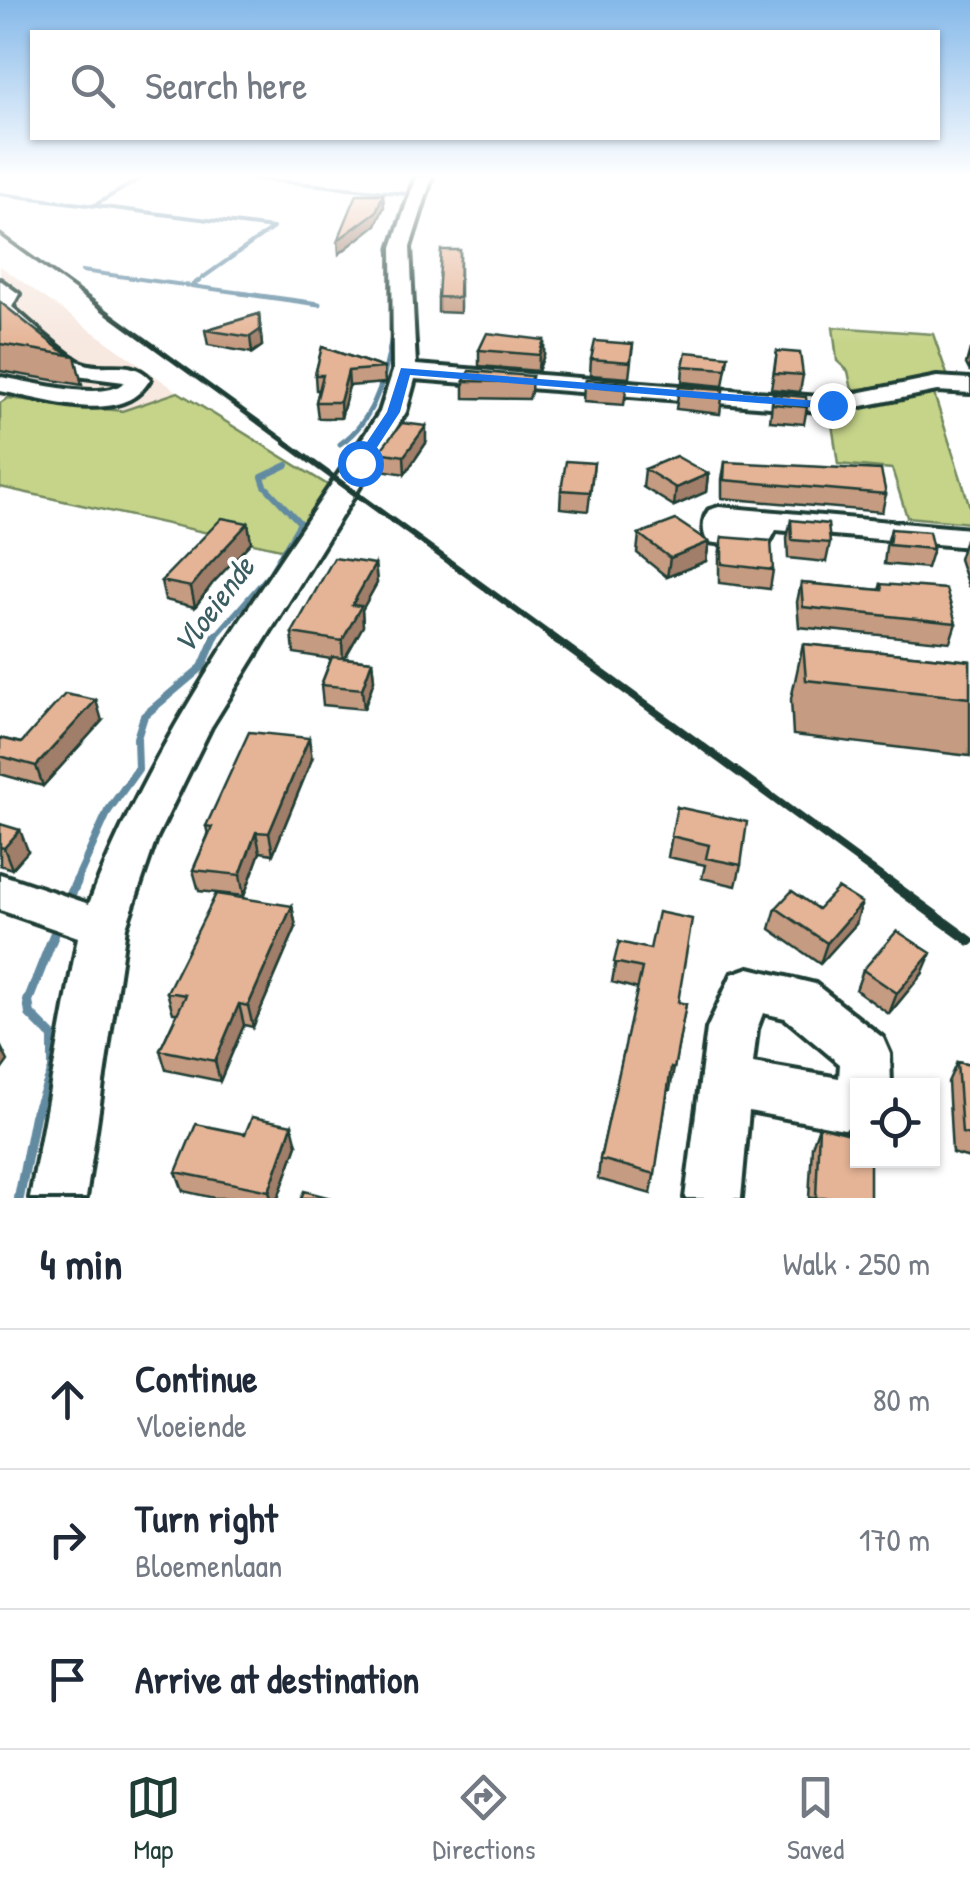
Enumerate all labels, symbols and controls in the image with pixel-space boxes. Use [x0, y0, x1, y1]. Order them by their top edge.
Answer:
search box [30, 30, 940, 140]
icon: search [65, 58, 120, 113]
text: Search here [145, 59, 307, 111]
route end [810, 383, 856, 429]
route start [338, 441, 384, 487]
water label: Vloeiende [162, 546, 265, 663]
map controls [850, 1078, 940, 1168]
button: locate [850, 1078, 940, 1168]
text: 4 min [40, 1235, 122, 1292]
text: Walk · 250 m [783, 1242, 930, 1285]
text: Continue [135, 1352, 257, 1404]
icon: ahead [40, 1372, 95, 1427]
text: 80 m [873, 1378, 930, 1421]
text: Vloeiende [135, 1404, 247, 1447]
text: Turn right [135, 1492, 278, 1544]
icon: right [40, 1512, 95, 1567]
text: 170 m [859, 1518, 930, 1561]
text: Bloemenlaan [135, 1544, 282, 1587]
icon: arrive [40, 1652, 95, 1707]
text: Arrive at destination [135, 1653, 419, 1705]
tab: Map [126, 1770, 181, 1868]
tab: Directions [432, 1770, 535, 1868]
tab: Saved [787, 1770, 844, 1868]

